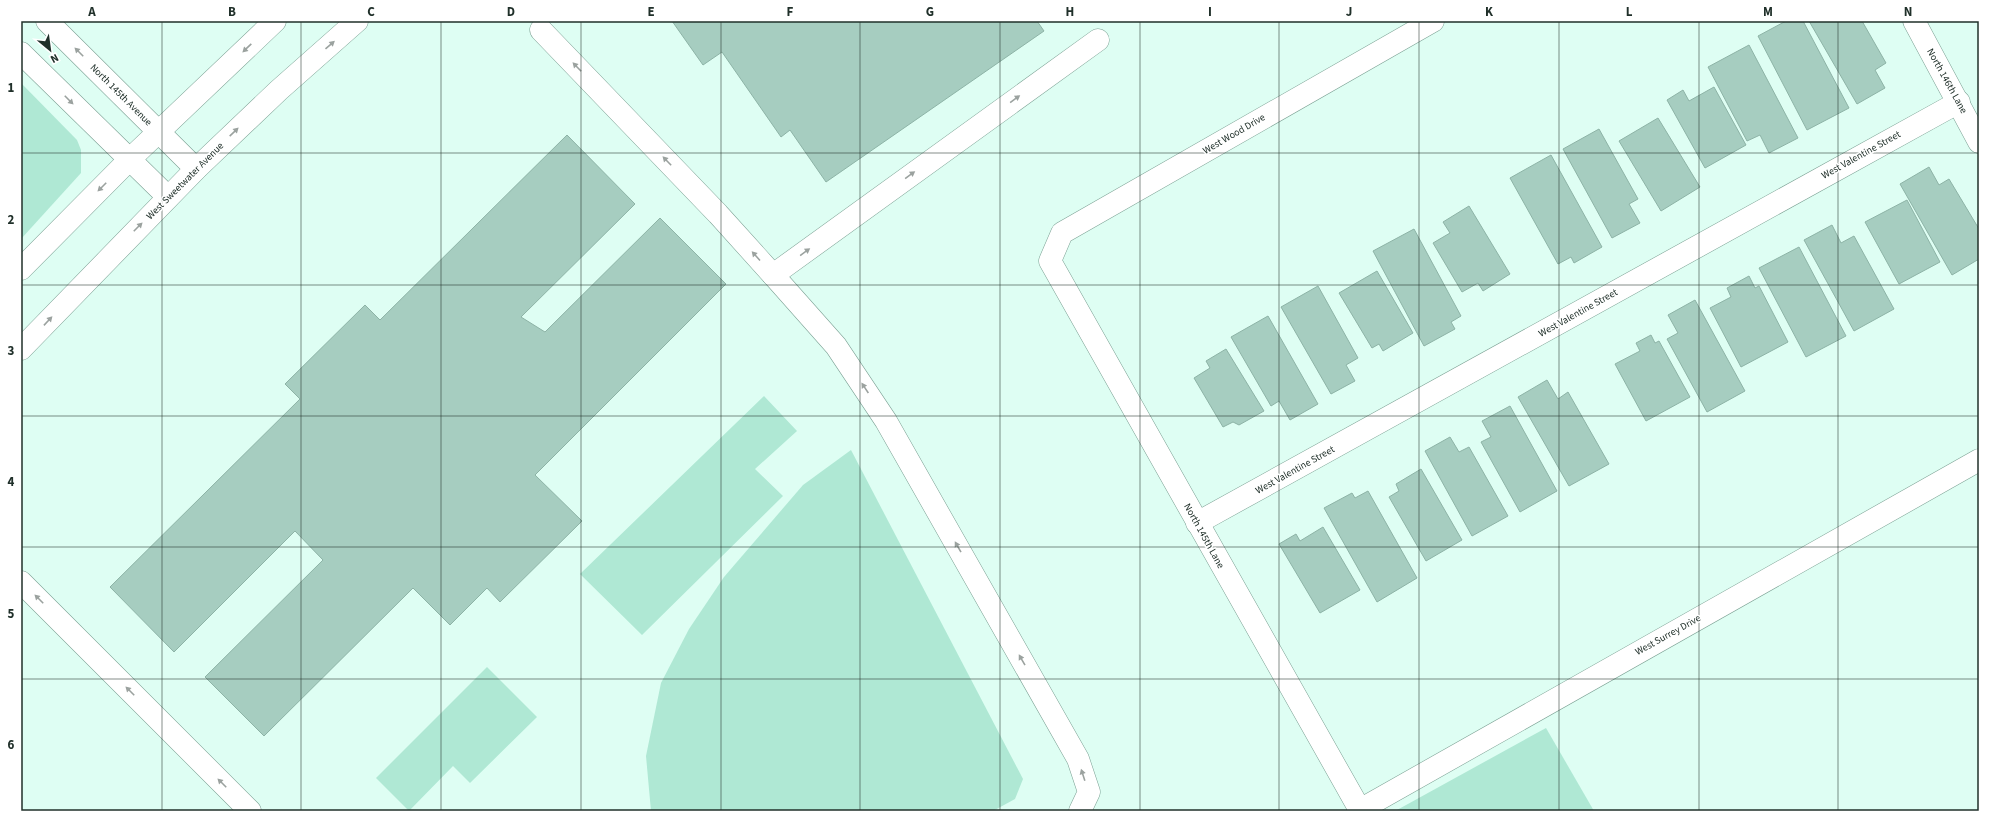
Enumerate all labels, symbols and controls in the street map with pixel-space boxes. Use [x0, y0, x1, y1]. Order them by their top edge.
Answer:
text: A [87, 3, 96, 21]
text: B [228, 3, 236, 21]
text: C [367, 3, 375, 21]
text: D [507, 3, 515, 21]
text: E [647, 3, 655, 21]
text: F [787, 3, 794, 21]
text: G [926, 3, 934, 21]
text: H [1066, 3, 1074, 21]
text: I [1208, 3, 1212, 21]
text: J [1346, 3, 1352, 21]
text: K [1485, 3, 1494, 21]
text: L [1626, 3, 1633, 21]
text: M [1763, 3, 1773, 21]
text: N [1904, 3, 1912, 21]
north arrow [30, 30, 70, 70]
one-way arrow [325, 40, 336, 49]
one-way arrow [242, 43, 252, 53]
street label: North 146th Lane [1923, 46, 1971, 116]
one-way arrow [74, 48, 84, 57]
text: N [48, 50, 61, 67]
street label: North 145th Avenue [87, 61, 155, 129]
one-way arrow [572, 62, 581, 72]
text: 1 [8, 79, 15, 97]
one-way arrow [64, 95, 74, 105]
one-way arrow [1010, 95, 1020, 103]
street label: West Wood Drive [1200, 110, 1268, 158]
one-way arrow [229, 127, 239, 137]
street label: West Valentine Street [1819, 127, 1904, 183]
street label: West Sweetwater Avenue [143, 139, 227, 223]
one-way arrow [662, 156, 671, 166]
one-way arrow [905, 171, 915, 179]
one-way arrow [97, 182, 107, 192]
text: 2 [8, 211, 15, 229]
one-way arrow [133, 222, 143, 232]
one-way arrow [800, 248, 810, 256]
one-way arrow [751, 250, 760, 261]
street label: West Valentine Street [1536, 285, 1621, 341]
one-way arrow [43, 316, 53, 326]
text: 3 [8, 342, 15, 360]
one-way arrow [861, 383, 869, 393]
street label: West Valentine Street [1253, 442, 1338, 498]
text: 4 [8, 473, 15, 491]
street label: North 145th Lane [1180, 501, 1228, 571]
one-way arrow [954, 541, 961, 553]
one-way arrow [34, 594, 43, 604]
text: 5 [8, 605, 15, 623]
street label: West Surrey Drive [1633, 611, 1703, 659]
one-way arrow [1019, 654, 1026, 666]
one-way arrow [125, 686, 135, 696]
text: 6 [8, 736, 15, 754]
one-way arrow [1080, 768, 1086, 780]
one-way arrow [217, 778, 227, 788]

